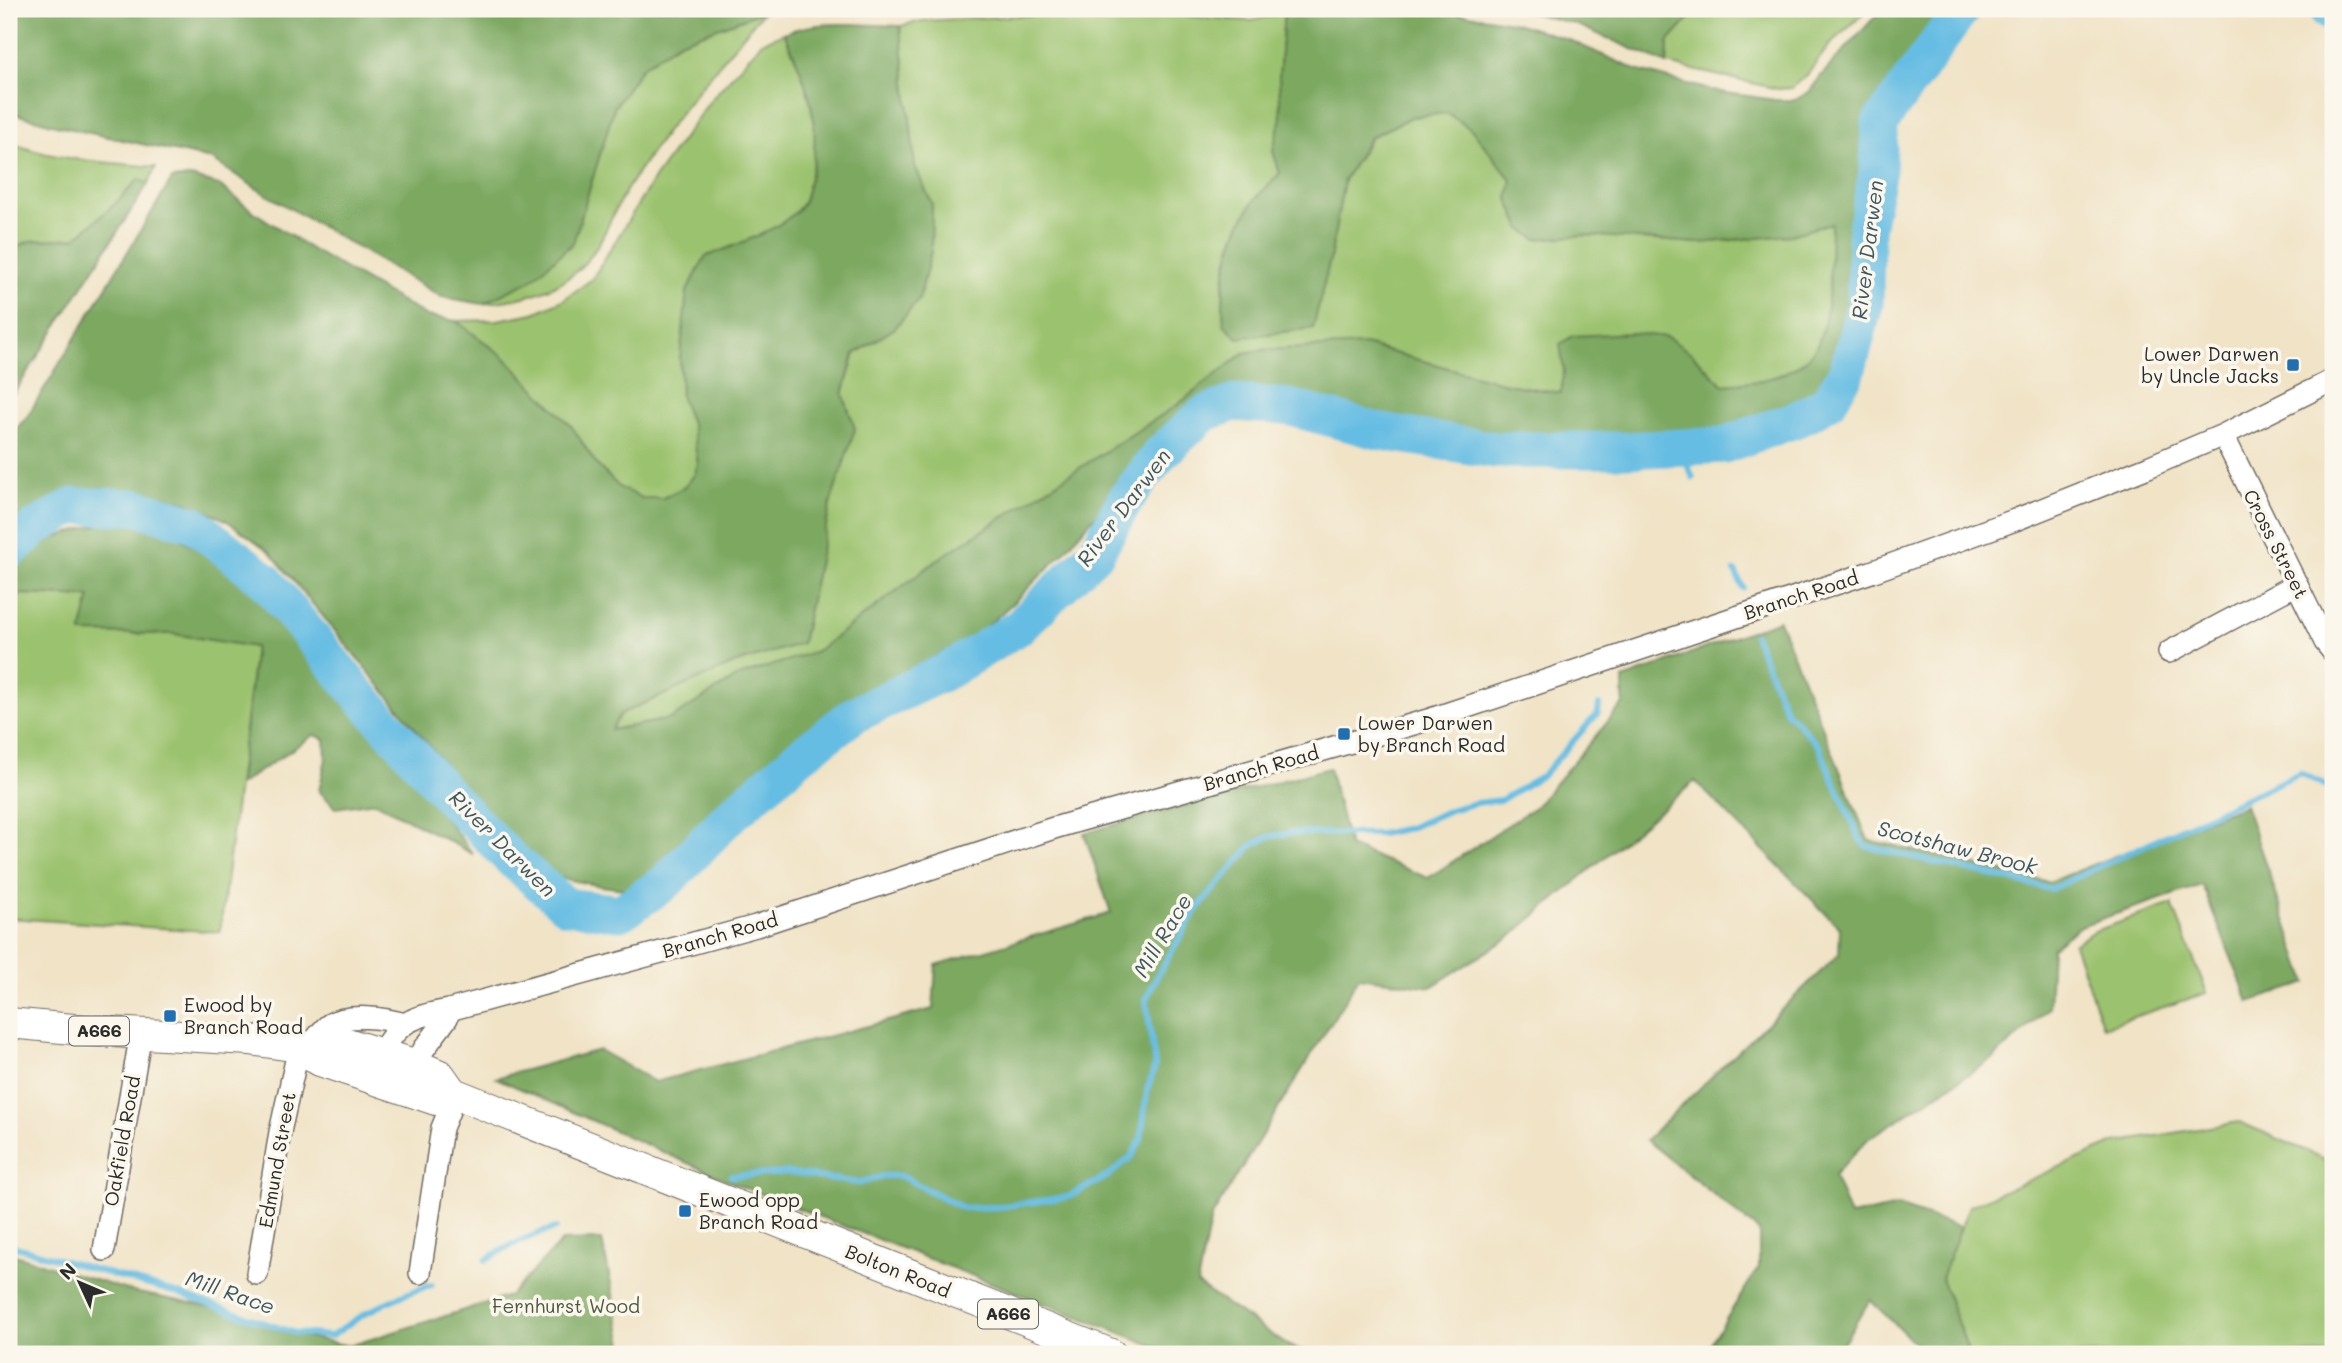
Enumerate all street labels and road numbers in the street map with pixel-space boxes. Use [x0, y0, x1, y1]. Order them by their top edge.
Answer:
street label: Cross Street [2238, 485, 2315, 603]
street label: Branch Road [1740, 564, 1861, 625]
street label: Branch Road [1200, 739, 1322, 796]
street label: Branch Road [659, 906, 781, 963]
road number: A666 [69, 1016, 129, 1046]
street label: Oakfield Road [98, 1074, 145, 1208]
street label: Edmund Street [252, 1090, 301, 1230]
street label: Bolton Road [842, 1238, 955, 1303]
road number: A666 [978, 1300, 1038, 1329]

